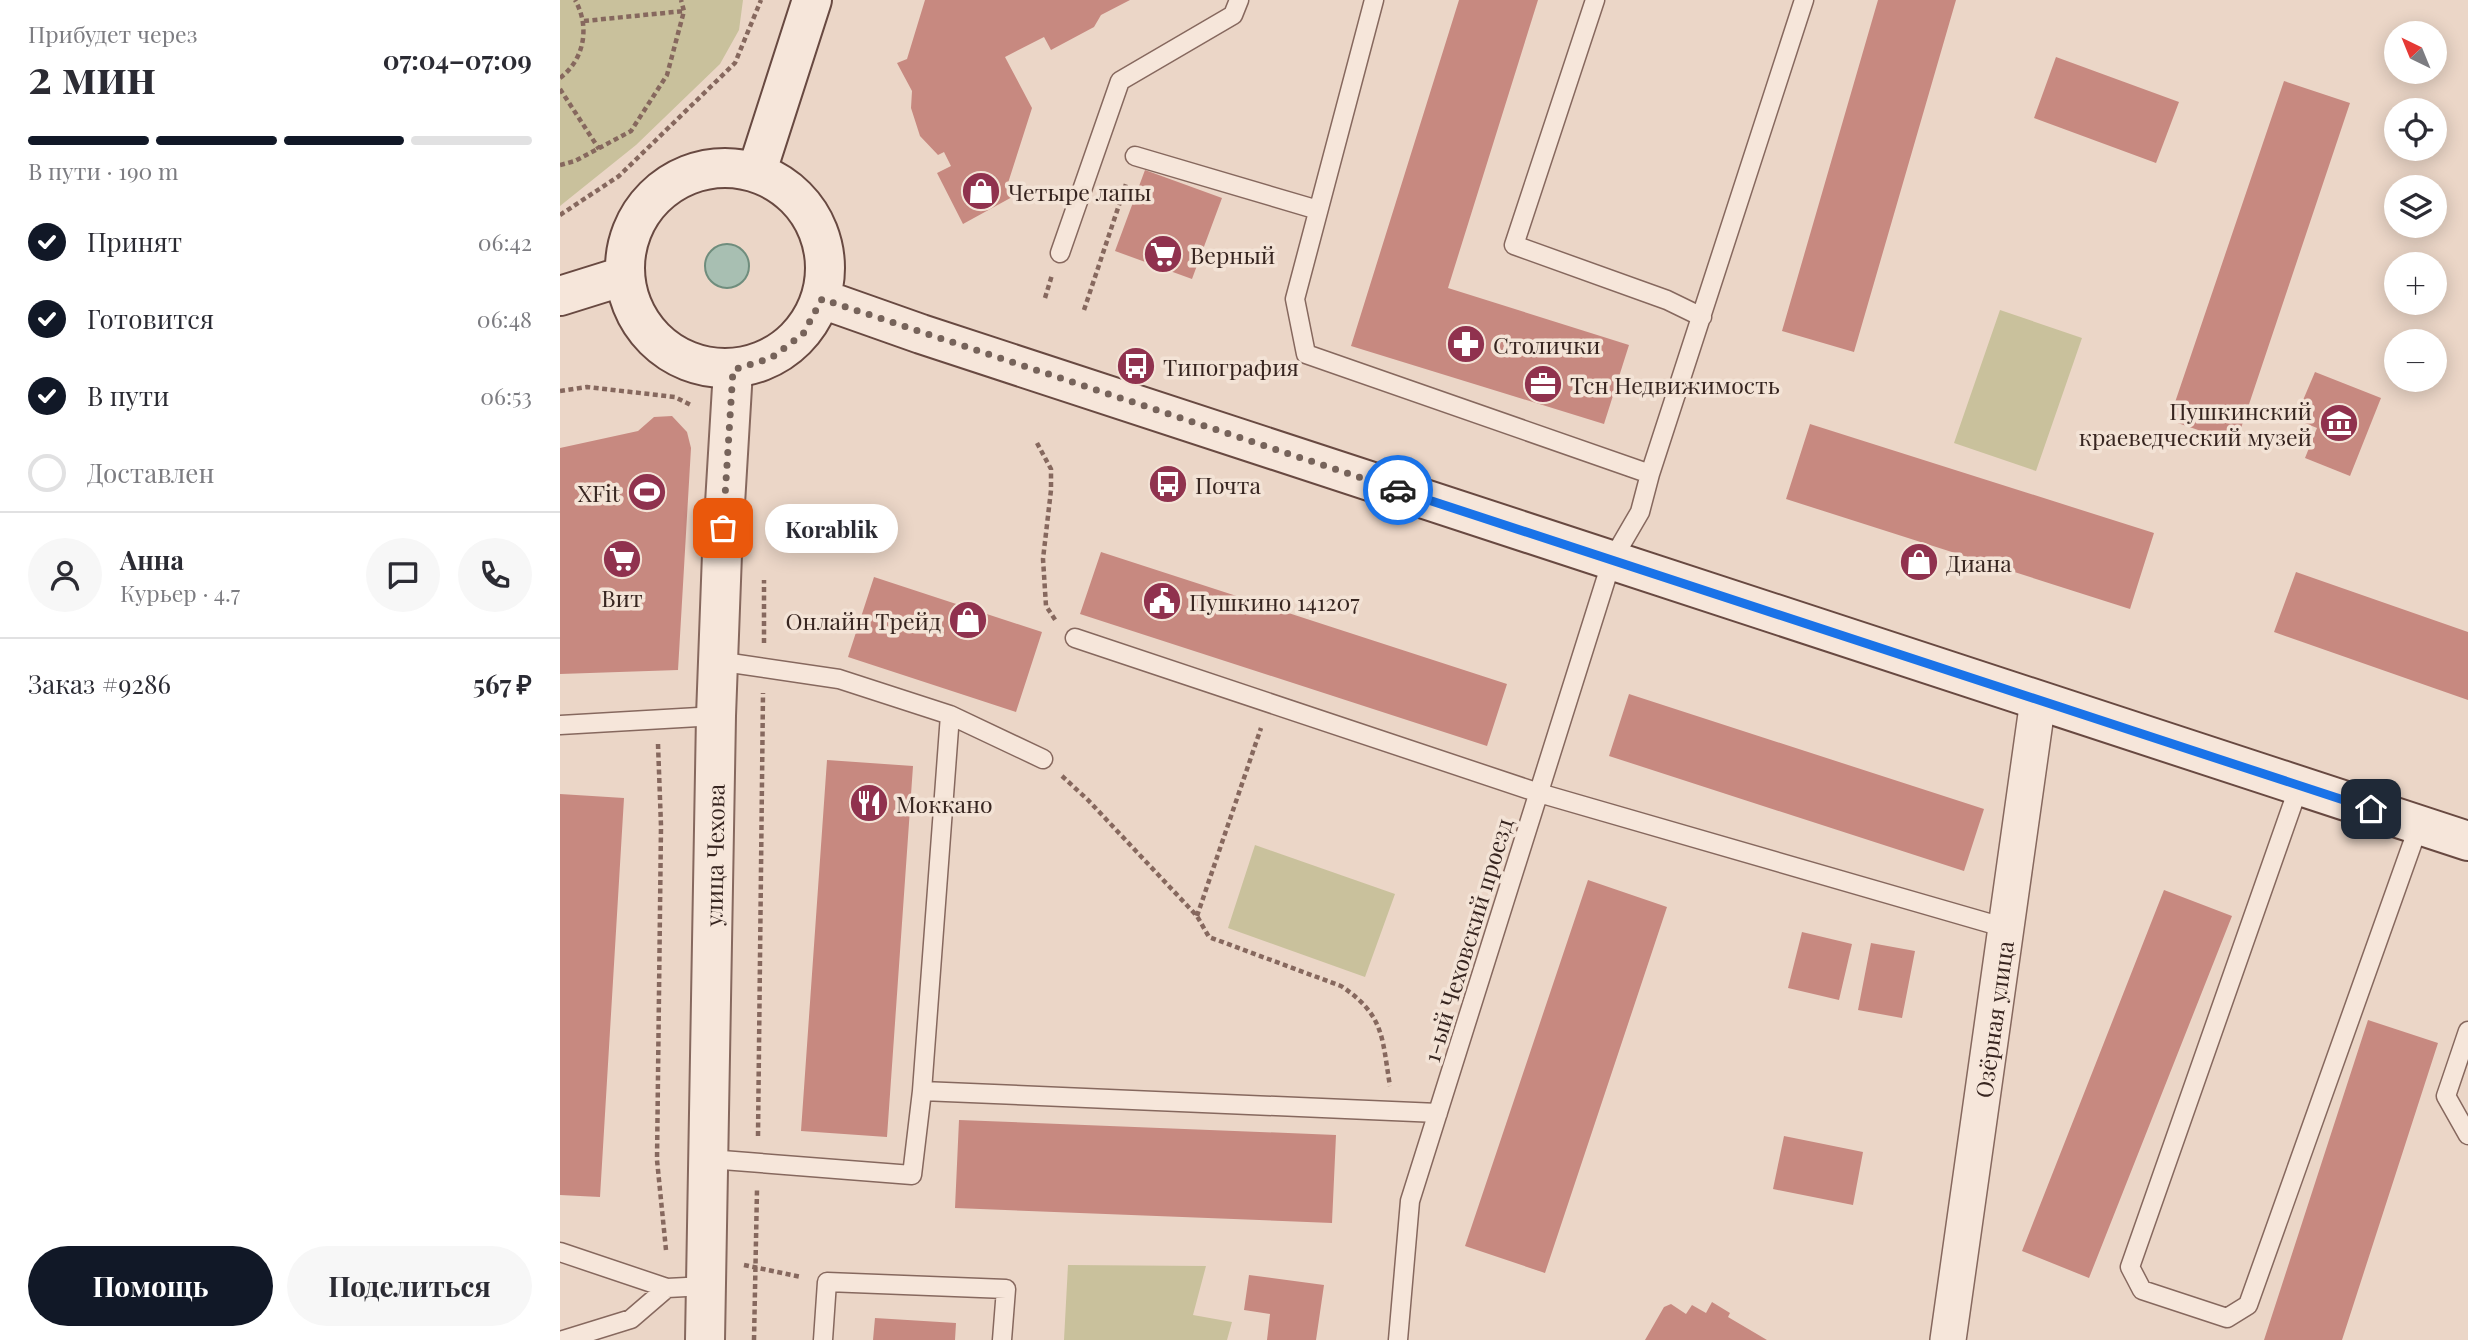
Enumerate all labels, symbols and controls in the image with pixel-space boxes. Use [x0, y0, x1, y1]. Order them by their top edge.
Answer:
text: Прибудет через [28, 18, 197, 49]
north arrow [2384, 21, 2446, 84]
map controls [2384, 21, 2447, 392]
text: 07:04–07:09 [383, 42, 532, 77]
text: 2 мин [28, 44, 156, 106]
button: locate [2384, 98, 2447, 161]
text: В пути · 190 m [28, 155, 179, 186]
shop icon: Четыре лапы [960, 170, 1002, 212]
button: layers [2384, 175, 2447, 238]
place label: Четыре лапы [1008, 176, 1152, 207]
icon: check [28, 223, 66, 261]
text: Принят [87, 224, 182, 259]
text: 06:42 [478, 226, 532, 257]
supermarket icon: Верный [1142, 233, 1184, 275]
place label: Верный [1190, 239, 1275, 270]
button: + [2384, 252, 2447, 315]
icon: check [28, 300, 66, 338]
text: Готовится [87, 301, 214, 336]
text: 06:48 [477, 303, 532, 334]
pharmacy icon: Столички [1445, 323, 1487, 365]
place label: Столички [1493, 329, 1600, 360]
button: − [2384, 329, 2447, 392]
bus stop icon: Типография [1115, 345, 1157, 387]
place label: Типография [1163, 351, 1299, 382]
office icon: Тсн Недвижимость [1522, 363, 1564, 405]
place label: Тсн Недвижимость [1570, 369, 1780, 400]
icon: check [28, 377, 66, 415]
text: В пути [87, 378, 169, 413]
text: 06:53 [480, 380, 532, 411]
place label: Пушкинский краеведческий музей [2079, 395, 2312, 452]
museum icon: Пушкинский краеведческий музей [2318, 402, 2360, 444]
text: Доставлен [87, 455, 214, 490]
courier [1363, 455, 1433, 525]
bus stop icon: Почта [1147, 463, 1189, 505]
place label: Почта [1195, 469, 1261, 500]
sports icon: XFit [626, 471, 668, 513]
icon: car [1379, 471, 1417, 509]
place label: XFit [577, 477, 621, 508]
pin [693, 498, 753, 558]
callout: Korablik [765, 504, 898, 552]
icon: bag [704, 509, 742, 547]
text: Korablik [785, 513, 878, 544]
button: person [28, 538, 102, 612]
button: chat [366, 538, 440, 612]
button: phone [458, 538, 532, 612]
supermarket icon: Вит [601, 538, 643, 580]
shop icon: Диана [1898, 541, 1940, 583]
text: Анна [120, 542, 184, 577]
place label: Диана [1946, 547, 2012, 578]
text: Курьер · 4.7 [120, 577, 240, 608]
public building icon: Пушкино 141207 [1141, 580, 1183, 622]
place label: Вит [601, 582, 643, 613]
place label: Пушкино 141207 [1189, 586, 1360, 617]
shop icon: Онлайн Трейд [947, 599, 989, 641]
place label: Онлайн Трейд [786, 605, 941, 636]
text: Заказ #9286 [28, 666, 171, 701]
text: 567 ₽ [473, 666, 532, 701]
pin [2341, 779, 2401, 839]
restaurant icon: Моккано [848, 782, 890, 824]
street label: улица Чехова [697, 783, 730, 928]
place label: Моккано [896, 788, 993, 819]
icon: home [2352, 790, 2390, 828]
street label: 1-ый Чеховский проезд [1415, 814, 1519, 1066]
street label: Озёрная улица [1967, 938, 2020, 1100]
button: Помощь [28, 1246, 273, 1326]
button: Поделиться [287, 1246, 532, 1326]

